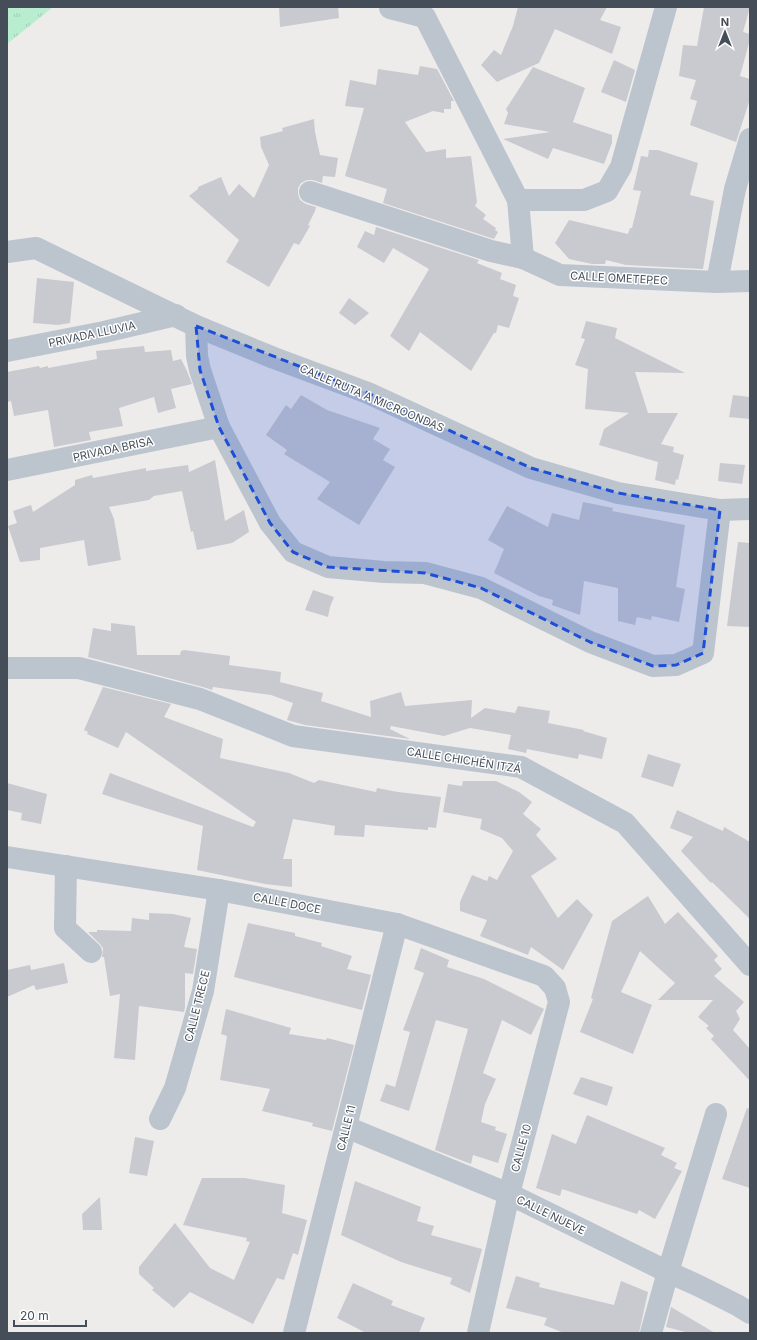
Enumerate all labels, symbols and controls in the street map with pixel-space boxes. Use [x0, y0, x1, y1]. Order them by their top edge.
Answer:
north arrow [705, 12, 745, 52]
text: N [721, 15, 729, 29]
street label: CALLE OMETEPEC [570, 268, 668, 288]
street label: PRIVADA LLUVIA [47, 318, 137, 350]
street label: CALLE RUTA A MICROONDAS [298, 361, 446, 435]
street label: PRIVADA BRISA [72, 434, 155, 464]
street label: CALLE CHICHÉN ITZÁ [406, 744, 523, 776]
street label: CALLE DOCE [252, 890, 322, 916]
street label: CALLE TRECE [181, 969, 213, 1043]
street label: CALLE 11 [334, 1104, 358, 1152]
street label: CALLE 10 [508, 1122, 534, 1173]
street label: CALLE NUEVE [514, 1192, 588, 1238]
scale bar [14, 1302, 86, 1328]
text: 20 m [20, 1308, 49, 1323]

